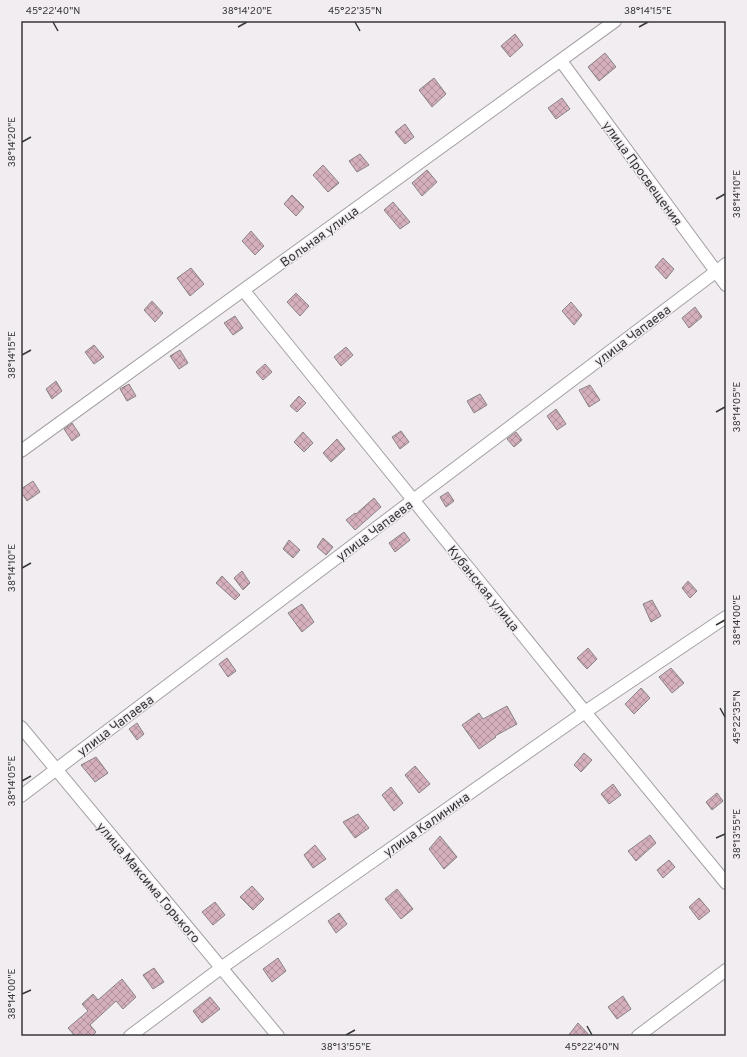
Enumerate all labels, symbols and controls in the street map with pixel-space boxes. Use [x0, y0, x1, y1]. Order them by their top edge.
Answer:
text: 45°22'40"N [26, 5, 80, 18]
text: 38°14'20"E [222, 5, 272, 18]
text: 45°22'35"N [328, 5, 382, 18]
text: 38°14'15"E [624, 5, 672, 18]
text: 38°14'20"E [6, 117, 19, 167]
street label: улица Просвещения [598, 119, 685, 230]
text: 38°14'10"E [731, 170, 744, 218]
street label: Вольная улица [278, 204, 363, 271]
street label: улица Чапаева [592, 303, 675, 371]
text: 38°14'15"E [6, 331, 19, 379]
text: 38°14'05"E [731, 382, 744, 432]
street label: улица Чапаева [334, 498, 417, 566]
street label: Кубанская улица [443, 543, 522, 635]
text: 38°14'10"E [6, 544, 19, 592]
text: 38°14'00"E [731, 595, 744, 645]
text: 45°22'35"N [731, 690, 744, 744]
street label: улица Чапаева [75, 693, 158, 761]
text: 38°14'05"E [6, 756, 19, 806]
street label: улица Калинина [381, 790, 473, 861]
text: 38°13'55"E [731, 809, 744, 859]
street label: улица Максима Горького [92, 820, 203, 947]
text: 38°14'00"E [6, 969, 19, 1019]
text: 38°13'55"E [321, 1041, 371, 1054]
text: 45°22'40"N [565, 1041, 619, 1054]

